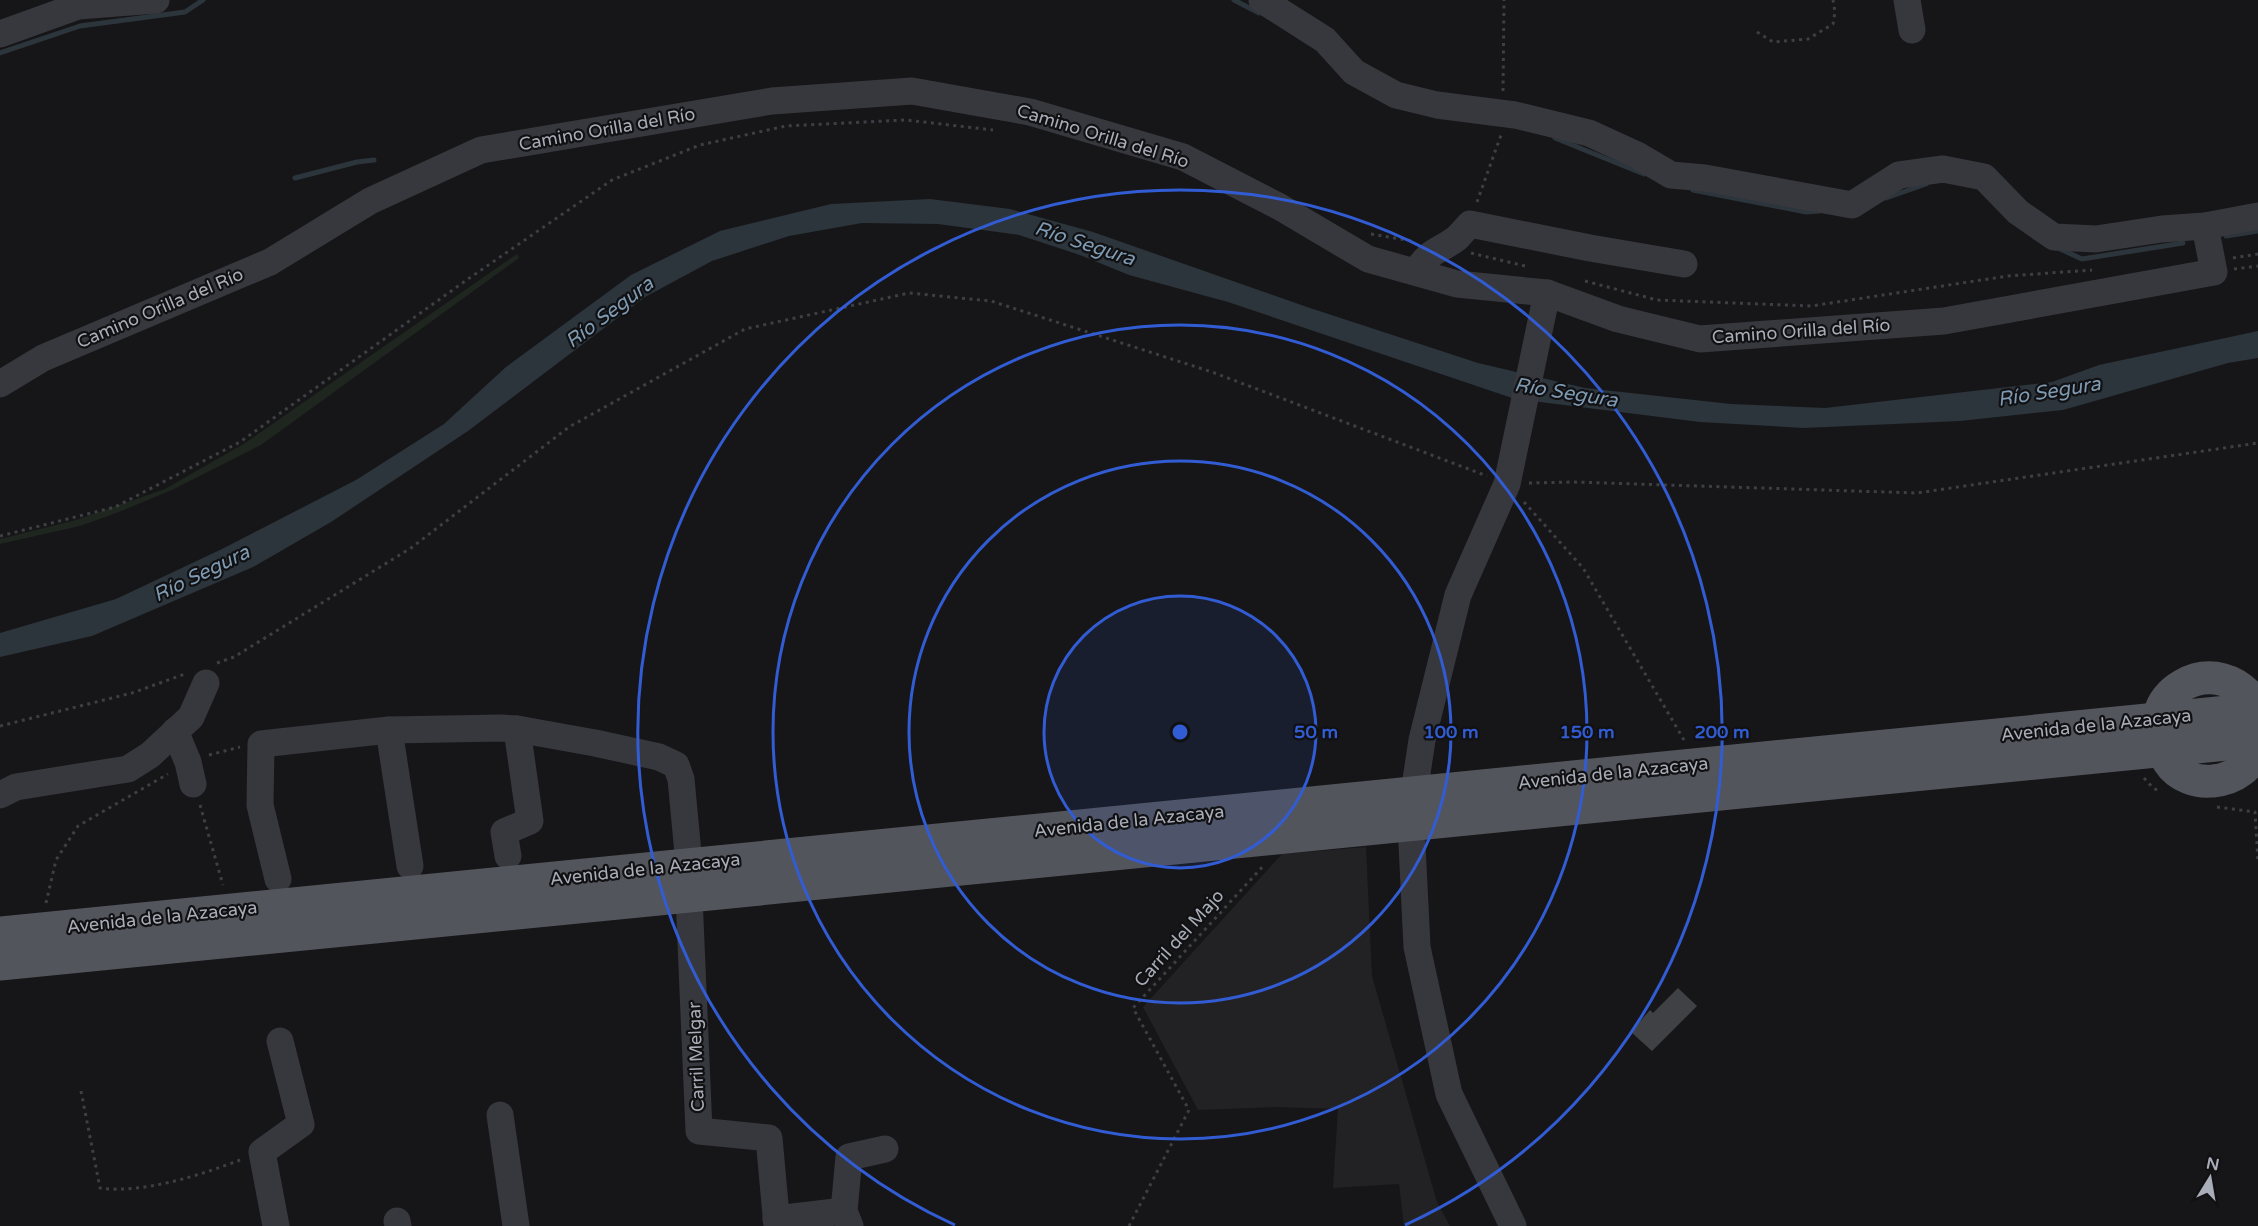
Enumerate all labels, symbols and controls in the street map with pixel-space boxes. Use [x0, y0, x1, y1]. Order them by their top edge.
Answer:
street label: Camino Orilla del Río [1014, 99, 1192, 173]
street label: Camino Orilla del Río [517, 103, 697, 155]
water label: Río Segura [1032, 216, 1139, 272]
street label: Camino Orilla del Río [73, 263, 247, 353]
water label: Río Segura [561, 271, 659, 354]
street label: Camino Orilla del Río [1711, 314, 1891, 348]
water label: Río Segura [1996, 372, 2103, 412]
water label: Río Segura [1513, 373, 1620, 413]
water label: Río Segura [149, 540, 254, 607]
street label: Avenida de la Azacaya [2000, 704, 2192, 746]
text: 50 m [1294, 721, 1338, 743]
text: 100 m [1423, 721, 1479, 743]
text: 150 m [1559, 721, 1615, 743]
text: 200 m [1694, 721, 1750, 743]
centre of rings [1170, 722, 1190, 742]
street label: Avenida de la Azacaya [1517, 752, 1709, 794]
street label: Avenida de la Azacaya [1033, 800, 1225, 842]
street label: Avenida de la Azacaya [549, 848, 741, 890]
street label: Carril del Majo [1129, 885, 1229, 991]
street label: Avenida de la Azacaya [66, 896, 258, 938]
street label: Carril Melgar [683, 1001, 709, 1112]
north arrow [2180, 1148, 2240, 1208]
text: N [2204, 1153, 2221, 1175]

